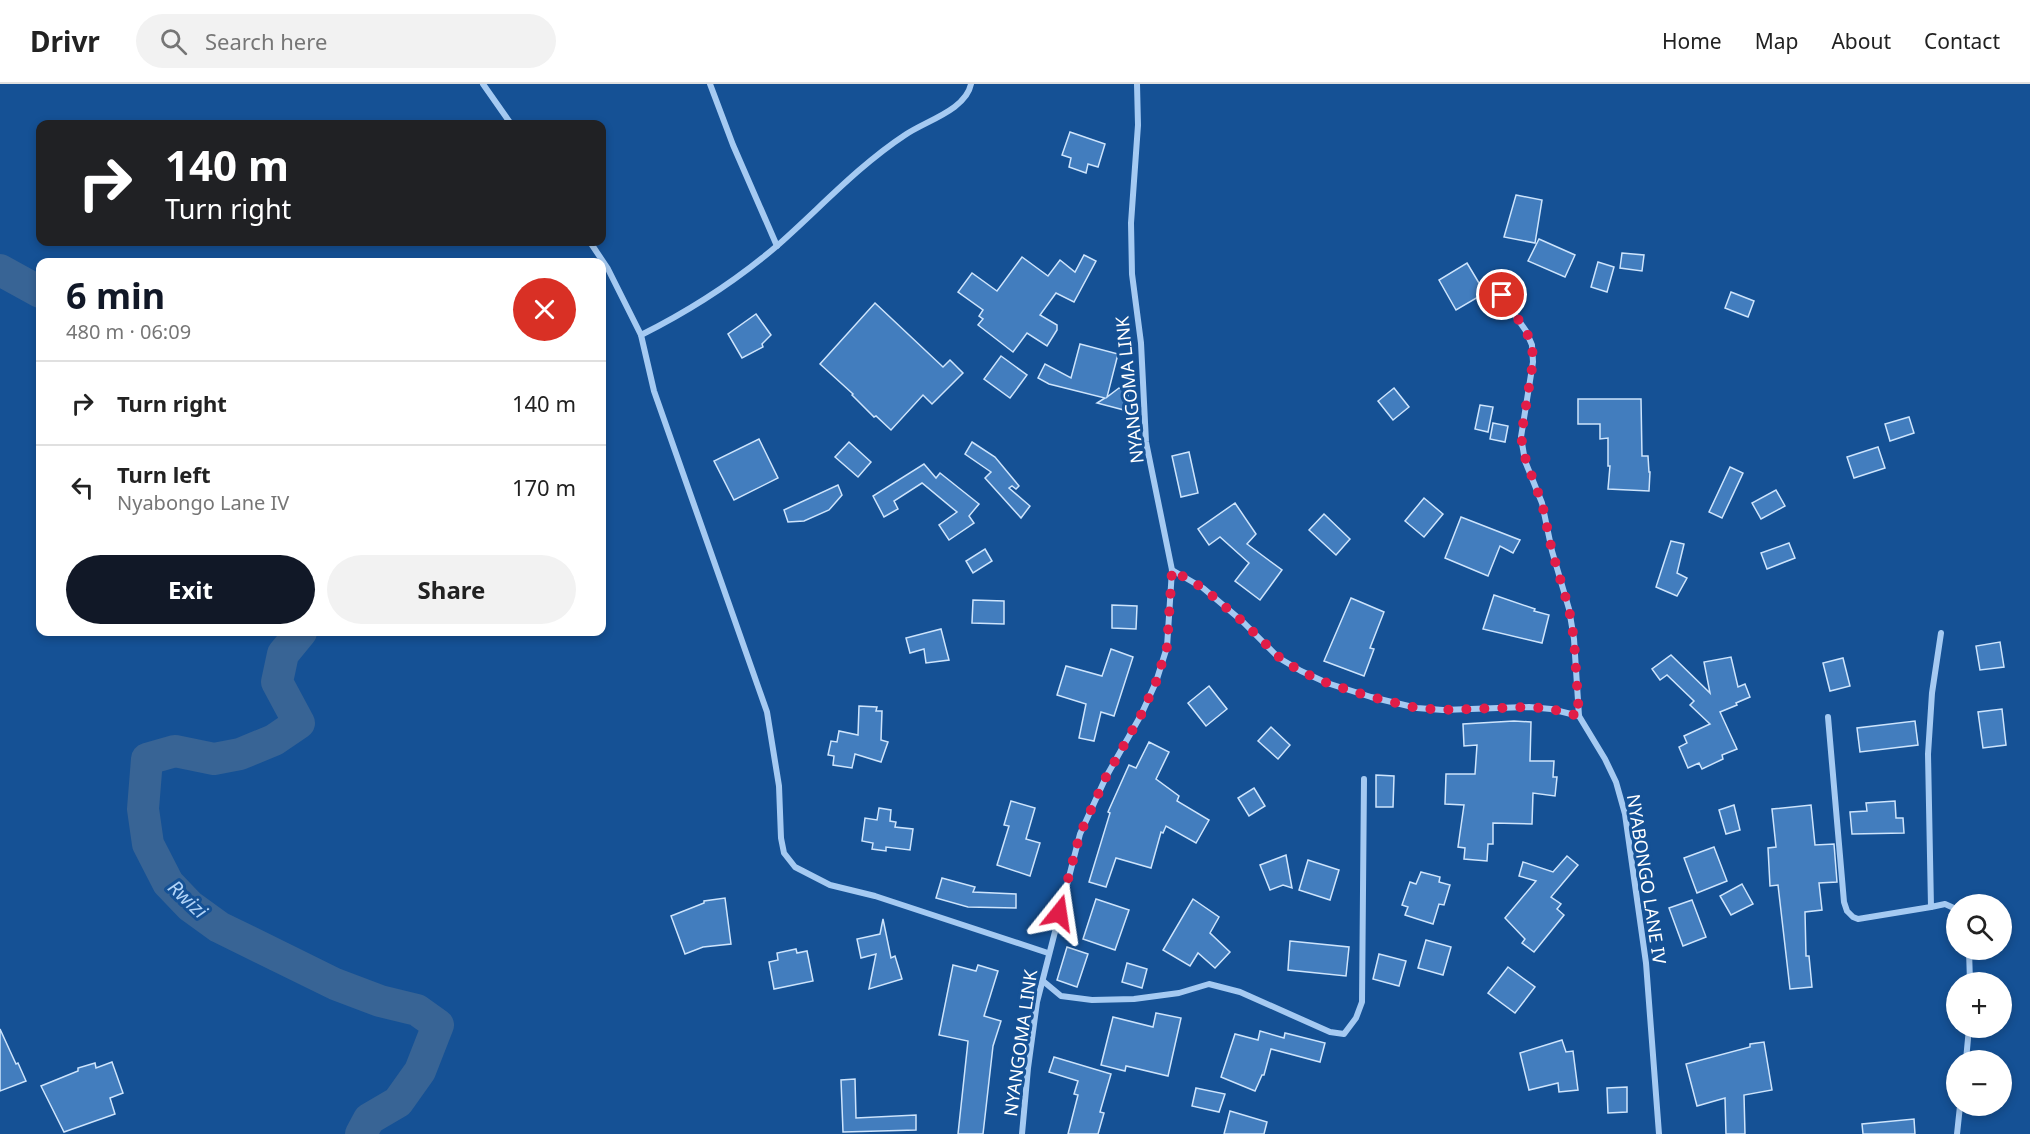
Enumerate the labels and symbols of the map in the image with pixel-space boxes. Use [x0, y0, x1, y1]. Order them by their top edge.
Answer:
pin [1476, 269, 1527, 320]
street label: NYANGOMA LINK [1109, 314, 1149, 465]
street label: NYABONGO LANE IV [1622, 792, 1672, 966]
water label: Rwizi [162, 874, 214, 925]
position arrow [1027, 881, 1091, 945]
street label: NYANGOMA LINK [998, 967, 1042, 1118]

